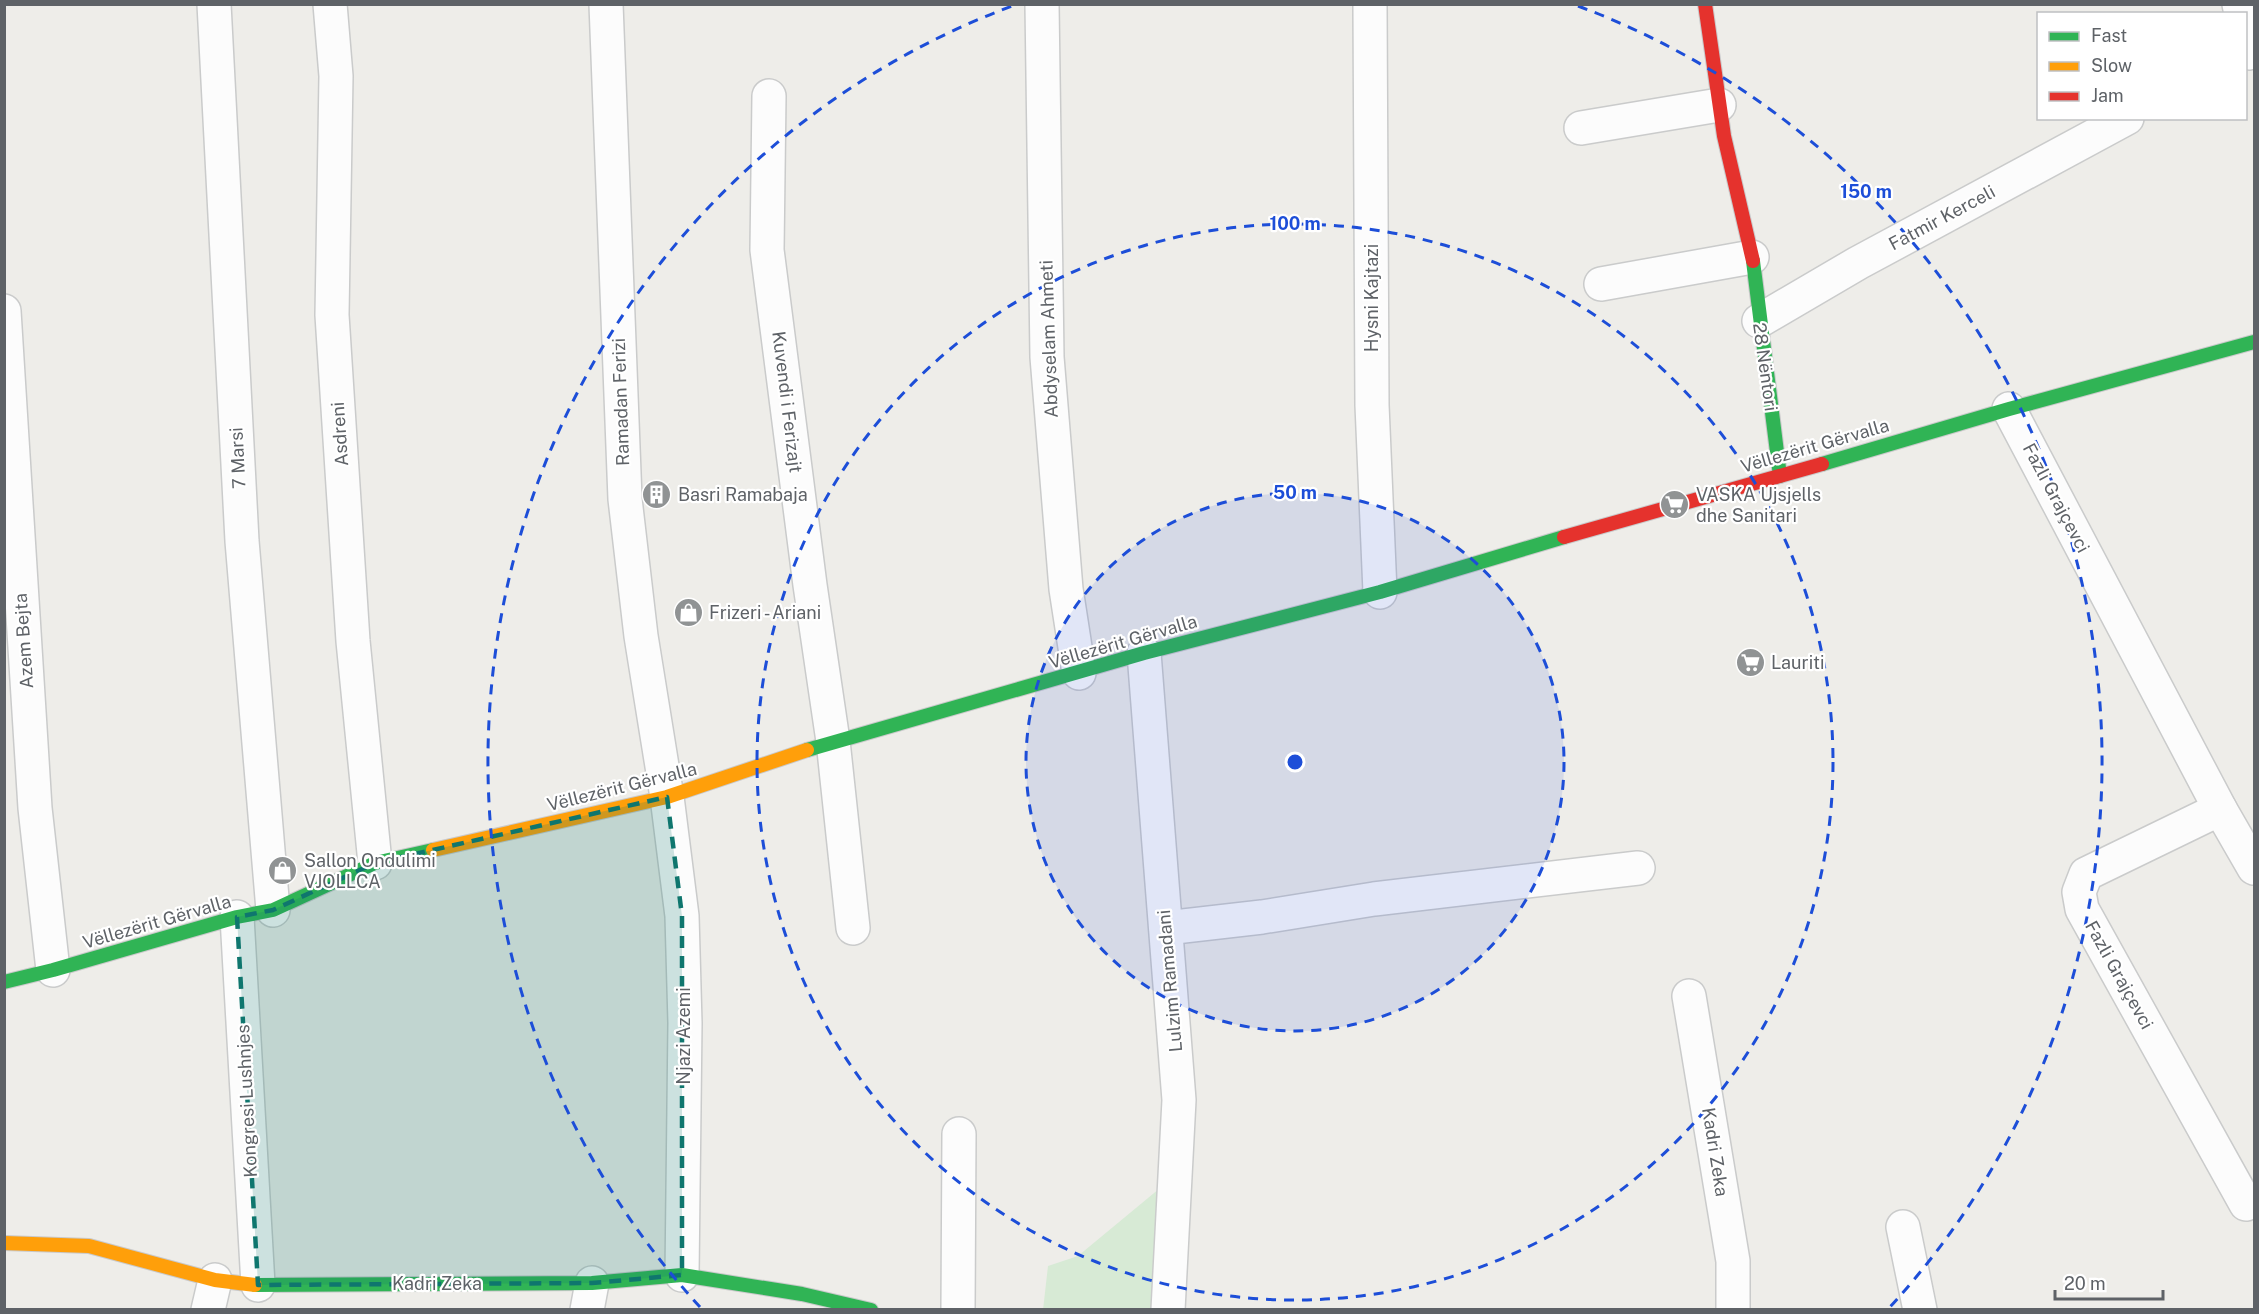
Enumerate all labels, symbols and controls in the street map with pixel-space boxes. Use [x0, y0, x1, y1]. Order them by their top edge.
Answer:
legend [2037, 12, 2247, 120]
text: Fast [2091, 25, 2127, 46]
text: Slow [2091, 55, 2132, 76]
text: Jam [2091, 85, 2124, 106]
text: 150 m [1840, 181, 1892, 202]
street label: Fatmir Kerceli [1885, 181, 1998, 254]
text: 100 m [1269, 213, 1321, 234]
street label: Hysni Kajtazi [1361, 244, 1382, 352]
street label: Abdyselam Ahmeti [1035, 260, 1062, 418]
street label: 28 Nëntori [1749, 321, 1782, 412]
street label: Kuvendi i Ferizajt [768, 330, 807, 474]
street label: Ramadan Ferizi [608, 338, 633, 466]
street label: Asdreni [327, 401, 352, 467]
street label: Vëllezërit Gërvalla [1738, 414, 1891, 477]
street label: 7 Marsi [225, 427, 250, 489]
street label: Fazli Grajçevci [2019, 440, 2094, 556]
building icon: Basri Ramabaja [641, 479, 673, 511]
text: 50 m [1273, 482, 1317, 503]
place label: Basri Ramabaja [678, 484, 808, 505]
place label: VASKA Ujsjells dhe Sanitari [1696, 484, 1821, 526]
supermarket icon: VASKA Ujsjells dhe Sanitari [1659, 489, 1691, 521]
street label: Azem Bejta [10, 593, 37, 689]
shop icon: Frizeri - Ariani [672, 597, 704, 629]
place label: Frizeri - Ariani [709, 602, 821, 623]
street label: Vëllezërit Gërvalla [1046, 610, 1199, 673]
supermarket icon: Lauriti [1734, 647, 1766, 679]
place label: Lauriti [1771, 652, 1825, 673]
centre of rings [1285, 752, 1305, 772]
street label: Vëllezërit Gërvalla [545, 758, 699, 815]
place label: Sallon Ondulimi VJOLLCA [304, 850, 436, 892]
shop icon: Sallon Ondulimi VJOLLCA [267, 855, 299, 887]
street label: Vëllezërit Gërvalla [80, 890, 233, 953]
street label: Lulzim Ramadani [1153, 909, 1186, 1053]
street label: Fazli Grajçevci [2081, 917, 2158, 1033]
street label: Njazi Azemi [673, 987, 694, 1085]
street label: Kongresi Lushnjes [232, 1024, 261, 1178]
street label: Kadri Zeka [1698, 1106, 1733, 1198]
scale bar [2055, 1263, 2163, 1301]
street label: Kadri Zeka [392, 1273, 482, 1294]
text: 20 m [2064, 1273, 2106, 1294]

